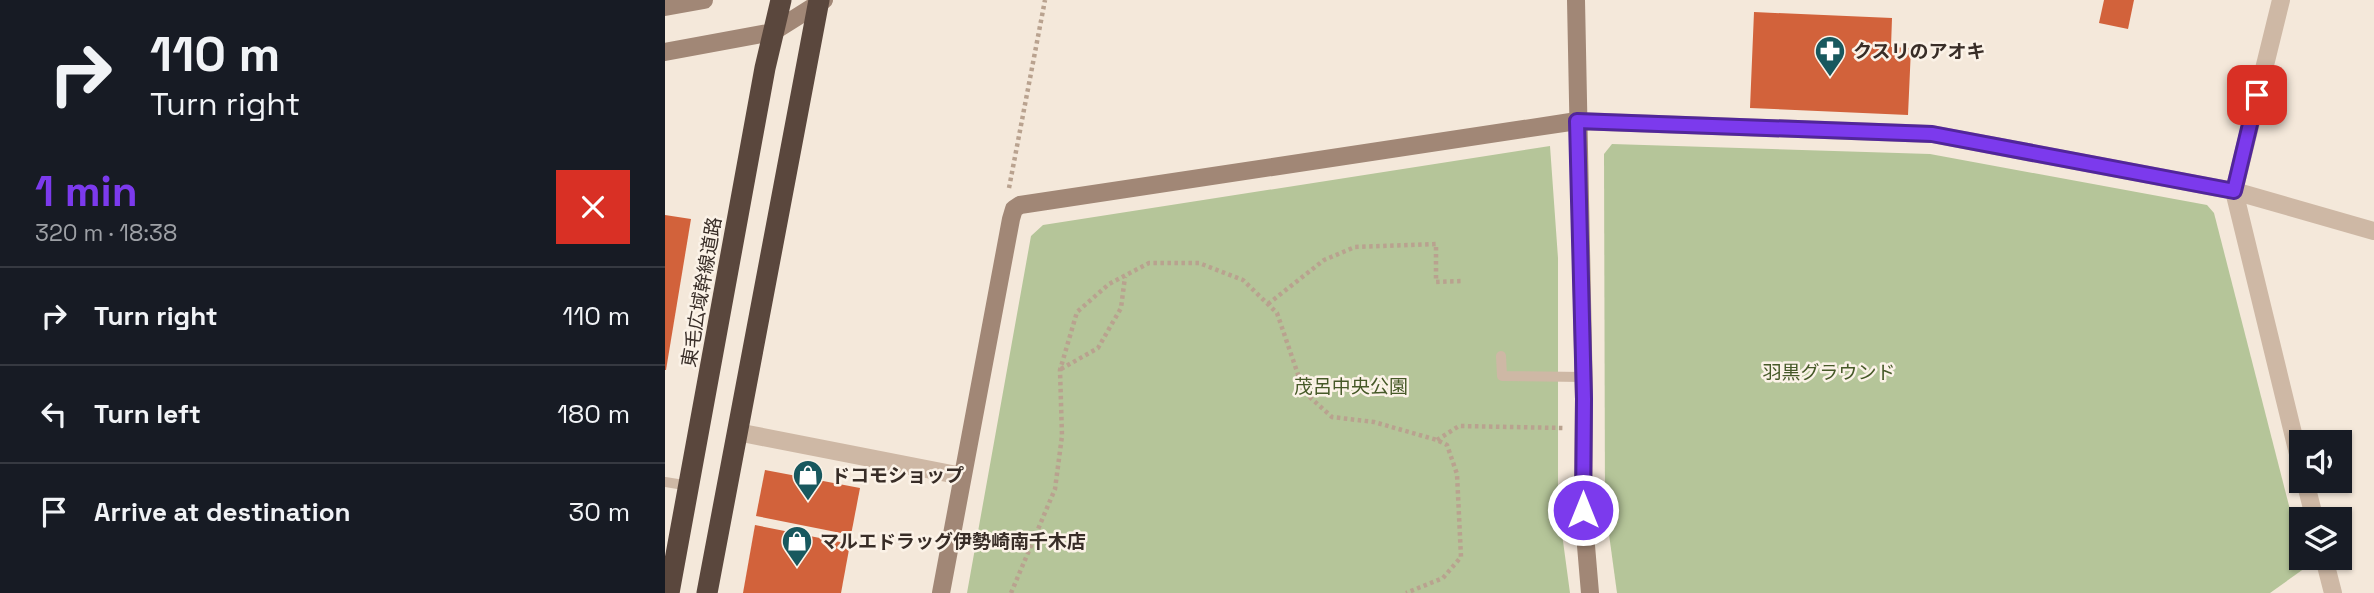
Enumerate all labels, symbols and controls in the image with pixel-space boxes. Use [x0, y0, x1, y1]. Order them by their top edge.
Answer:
text: 110 m [150, 23, 280, 85]
icon: right [35, 28, 126, 119]
pharmacy icon: クスリのアオキ [1813, 34, 1847, 78]
place label: クスリのアオキ [1853, 39, 1985, 64]
pin [2227, 65, 2287, 125]
icon: arrive [2238, 76, 2276, 114]
text: Turn right [150, 84, 300, 124]
text: 1 min [35, 165, 138, 218]
button: close [556, 170, 630, 244]
street label: 東毛広域幹線道路 [676, 215, 727, 369]
text: 320 m · 18:38 [35, 218, 177, 248]
icon: right [35, 297, 73, 335]
text: Turn right [94, 299, 218, 333]
text: 110 m [563, 299, 630, 333]
park label: 羽黒グラウンド [1762, 360, 1896, 385]
park label: 茂呂中央公園 [1294, 374, 1408, 399]
icon: left [35, 395, 73, 433]
text: Turn left [94, 397, 201, 431]
text: 180 m [557, 397, 630, 431]
map controls [2289, 430, 2352, 570]
button: sound [2289, 430, 2352, 493]
shop icon: ドコモショップ [791, 458, 825, 502]
place label: ドコモショップ [831, 463, 964, 488]
position arrow [1546, 473, 1620, 547]
icon: arrive [35, 493, 73, 531]
text: Arrive at destination [94, 495, 351, 529]
text: 30 m [569, 495, 630, 529]
button: layers [2289, 507, 2352, 570]
shop icon: マルエドラッグ伊勢崎南千木店 [780, 524, 814, 568]
place label: マルエドラッグ伊勢崎南千木店 [820, 529, 1086, 554]

